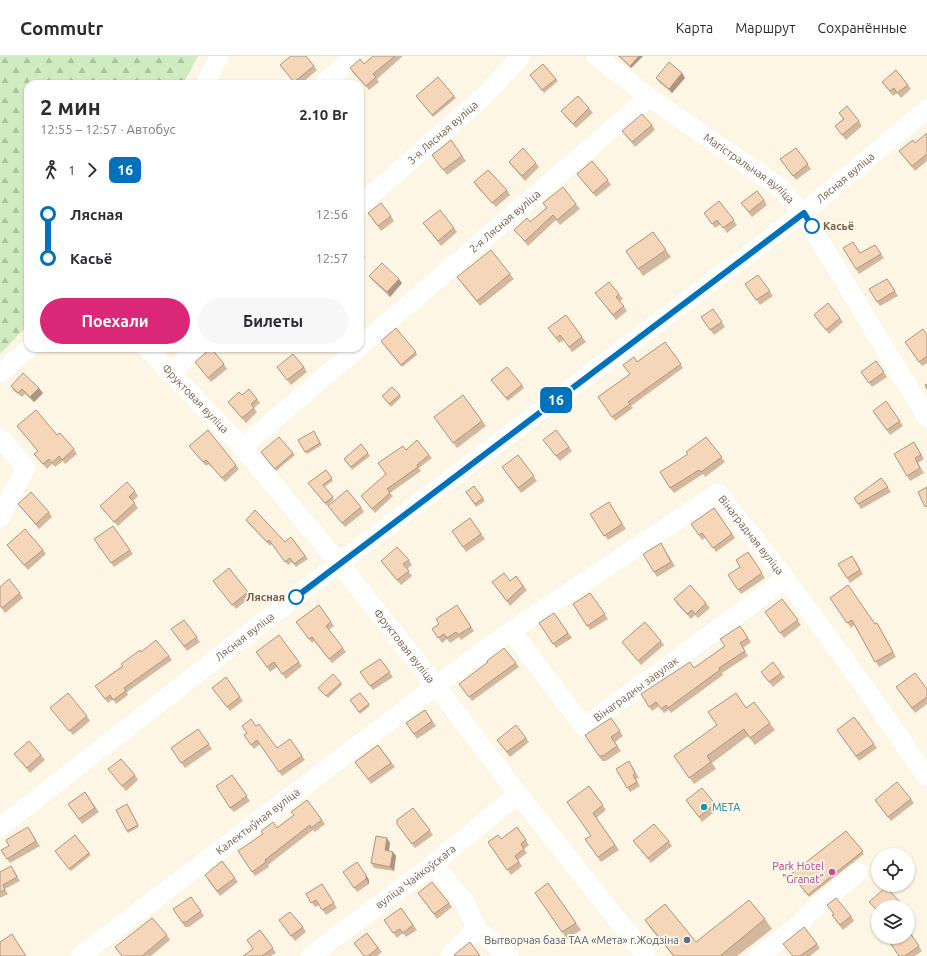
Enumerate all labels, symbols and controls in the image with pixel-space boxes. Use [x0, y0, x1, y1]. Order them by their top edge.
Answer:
text: Commutr [20, 17, 103, 39]
text: Карта [676, 20, 713, 36]
text: Маршрут [735, 20, 796, 36]
text: Сохранённые [818, 20, 907, 36]
text: 2 мин [40, 94, 101, 119]
street label: 3-я Лясная вуліца [405, 98, 480, 166]
text: 2.10 Br [299, 106, 348, 123]
text: 12:55 – 12:57 · Автобус [40, 122, 176, 136]
street label: Магістральная вуліца [702, 131, 797, 206]
street label: Лясная вуліца [814, 150, 877, 205]
icon: walk [40, 159, 62, 181]
icon: forward [81, 159, 103, 181]
text: 16 [117, 162, 133, 178]
text: 1 [68, 163, 75, 177]
street label: 2-я Лясная вуліца [467, 188, 543, 255]
text: Лясная [70, 206, 123, 223]
text: 12:56 [315, 207, 348, 221]
marker: Касьё [804, 218, 820, 234]
place label: Касьё [823, 220, 854, 232]
text: Касьё [70, 250, 112, 267]
text: 12:57 [315, 251, 348, 265]
button: Поехали [40, 298, 190, 344]
button: Билеты [198, 298, 348, 344]
street label: Фруктовая вуліца [160, 362, 231, 435]
line badge: 16 [538, 387, 574, 413]
text: 16 [548, 392, 564, 408]
street label: Вінаградная вуліца [716, 493, 786, 577]
marker: Лясная [288, 589, 304, 605]
place label: Лясная [246, 591, 285, 603]
street label: Фруктовая вуліца [372, 607, 437, 685]
street label: Лясная вуліца [213, 610, 277, 663]
street label: Вінаградны завулак [591, 654, 681, 724]
street label: Калектыўная вуліца [213, 786, 302, 857]
place label: МЕТА [712, 801, 741, 813]
marker: МЕТА [699, 802, 709, 812]
street label: вуліца Чайкоўскага [373, 842, 458, 911]
map controls [871, 848, 915, 944]
button: locate [871, 848, 915, 892]
place label: Park Hotel "Granat" [772, 860, 824, 885]
marker: Park Hotel "Granat" [827, 867, 837, 877]
button: layers [871, 900, 915, 944]
place label: Вытворчая база ТАА «Мета» г.Жодзіна [484, 934, 679, 946]
marker: Вытворчая база ТАА «Мета» г.Жодзіна [682, 935, 692, 945]

